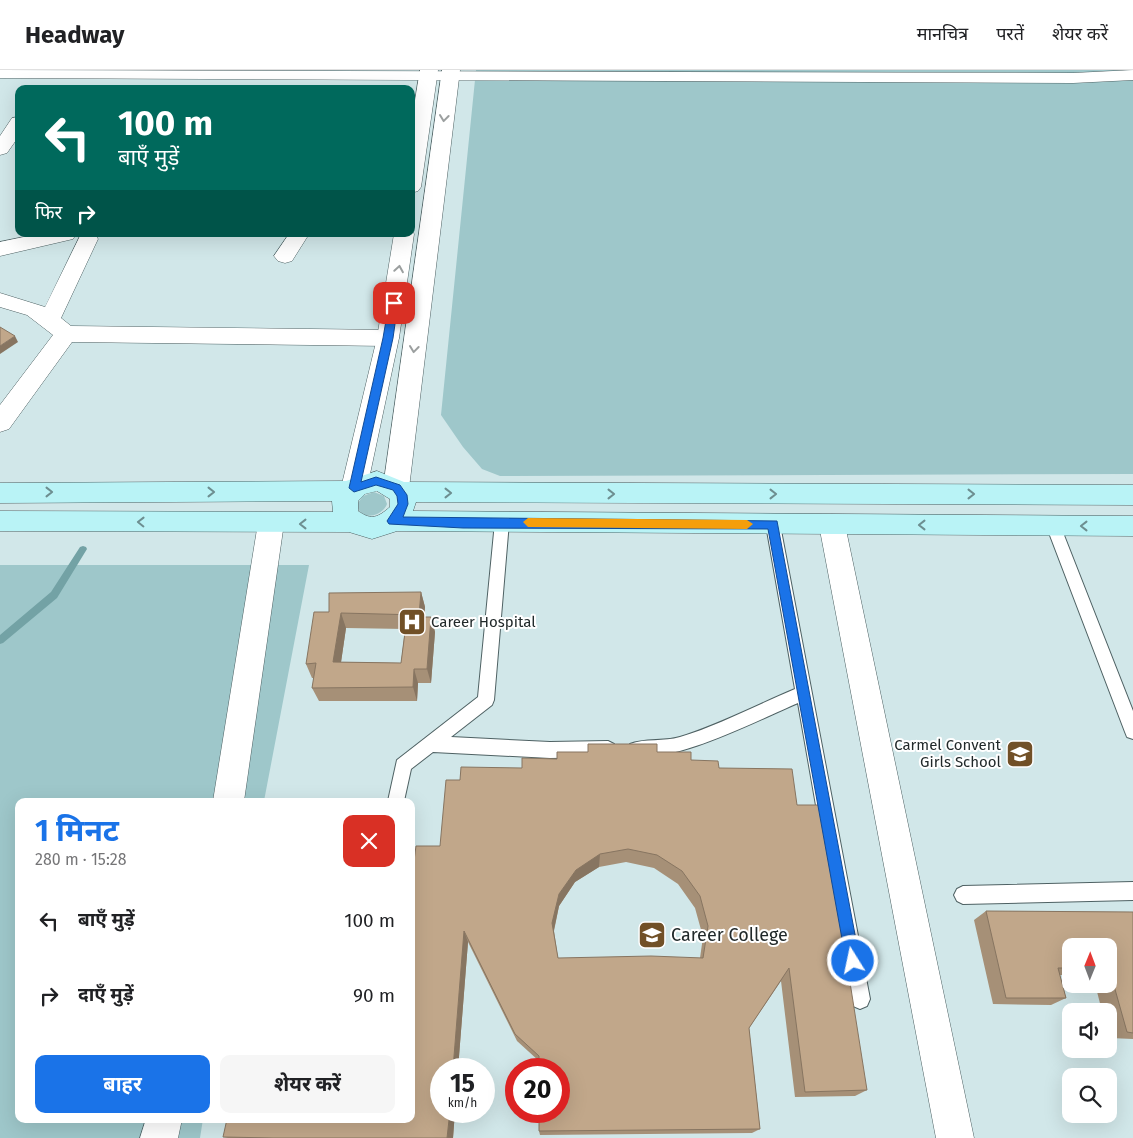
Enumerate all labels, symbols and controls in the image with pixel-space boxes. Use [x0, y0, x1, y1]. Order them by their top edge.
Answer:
text: Headway [25, 21, 124, 49]
text: मानचित्र [917, 23, 968, 45]
text: परतें [996, 23, 1024, 45]
text: शेयर करें [1052, 23, 1108, 45]
text: 100 m [118, 102, 213, 144]
icon: left [35, 105, 100, 170]
one-way arrow [440, 114, 450, 123]
text: बाएँ मुड़ें [118, 144, 179, 171]
icon: right [72, 200, 100, 228]
text: फिर [35, 201, 62, 224]
one-way arrow [393, 264, 403, 273]
pin [373, 282, 415, 324]
icon: arrive [380, 289, 408, 317]
one-way arrow [409, 345, 420, 353]
one-way arrow [45, 487, 53, 498]
one-way arrow [208, 487, 215, 497]
one-way arrow [444, 488, 452, 498]
one-way arrow [607, 489, 615, 499]
one-way arrow [770, 489, 777, 499]
one-way arrow [967, 489, 975, 500]
one-way arrow [137, 517, 144, 527]
one-way arrow [299, 519, 307, 529]
one-way arrow [918, 520, 926, 530]
one-way arrow [1080, 521, 1088, 531]
hospital icon: Career Hospital [397, 607, 427, 637]
place label: Career Hospital [431, 613, 536, 631]
place label: Carmel Convent Girls School [894, 736, 1002, 771]
school or university icon: Carmel Convent Girls School [1005, 739, 1035, 769]
text: 1 मिनट [35, 813, 119, 849]
button: close [343, 815, 395, 867]
text: 280 m · 15:28 [35, 850, 126, 869]
icon: left [35, 907, 63, 935]
text: बाएँ मुड़ें [78, 908, 135, 931]
text: 100 m [344, 909, 395, 932]
school or university icon: Career College [637, 920, 667, 950]
place label: Career College [671, 924, 788, 946]
position arrow [826, 934, 878, 986]
north arrow [1062, 938, 1118, 992]
map controls [1062, 938, 1117, 1123]
icon: right [35, 982, 63, 1010]
text: दाएँ मुड़ें [78, 983, 134, 1006]
text: 90 m [353, 984, 395, 1007]
button: sound [1062, 1003, 1117, 1058]
button: बाहर [35, 1055, 210, 1113]
button: शेयर करें [220, 1055, 395, 1113]
speed limit sign: 20 [505, 1058, 570, 1123]
button: search [1062, 1068, 1117, 1123]
text: 15 [450, 1069, 475, 1099]
text: km/h [448, 1096, 477, 1110]

